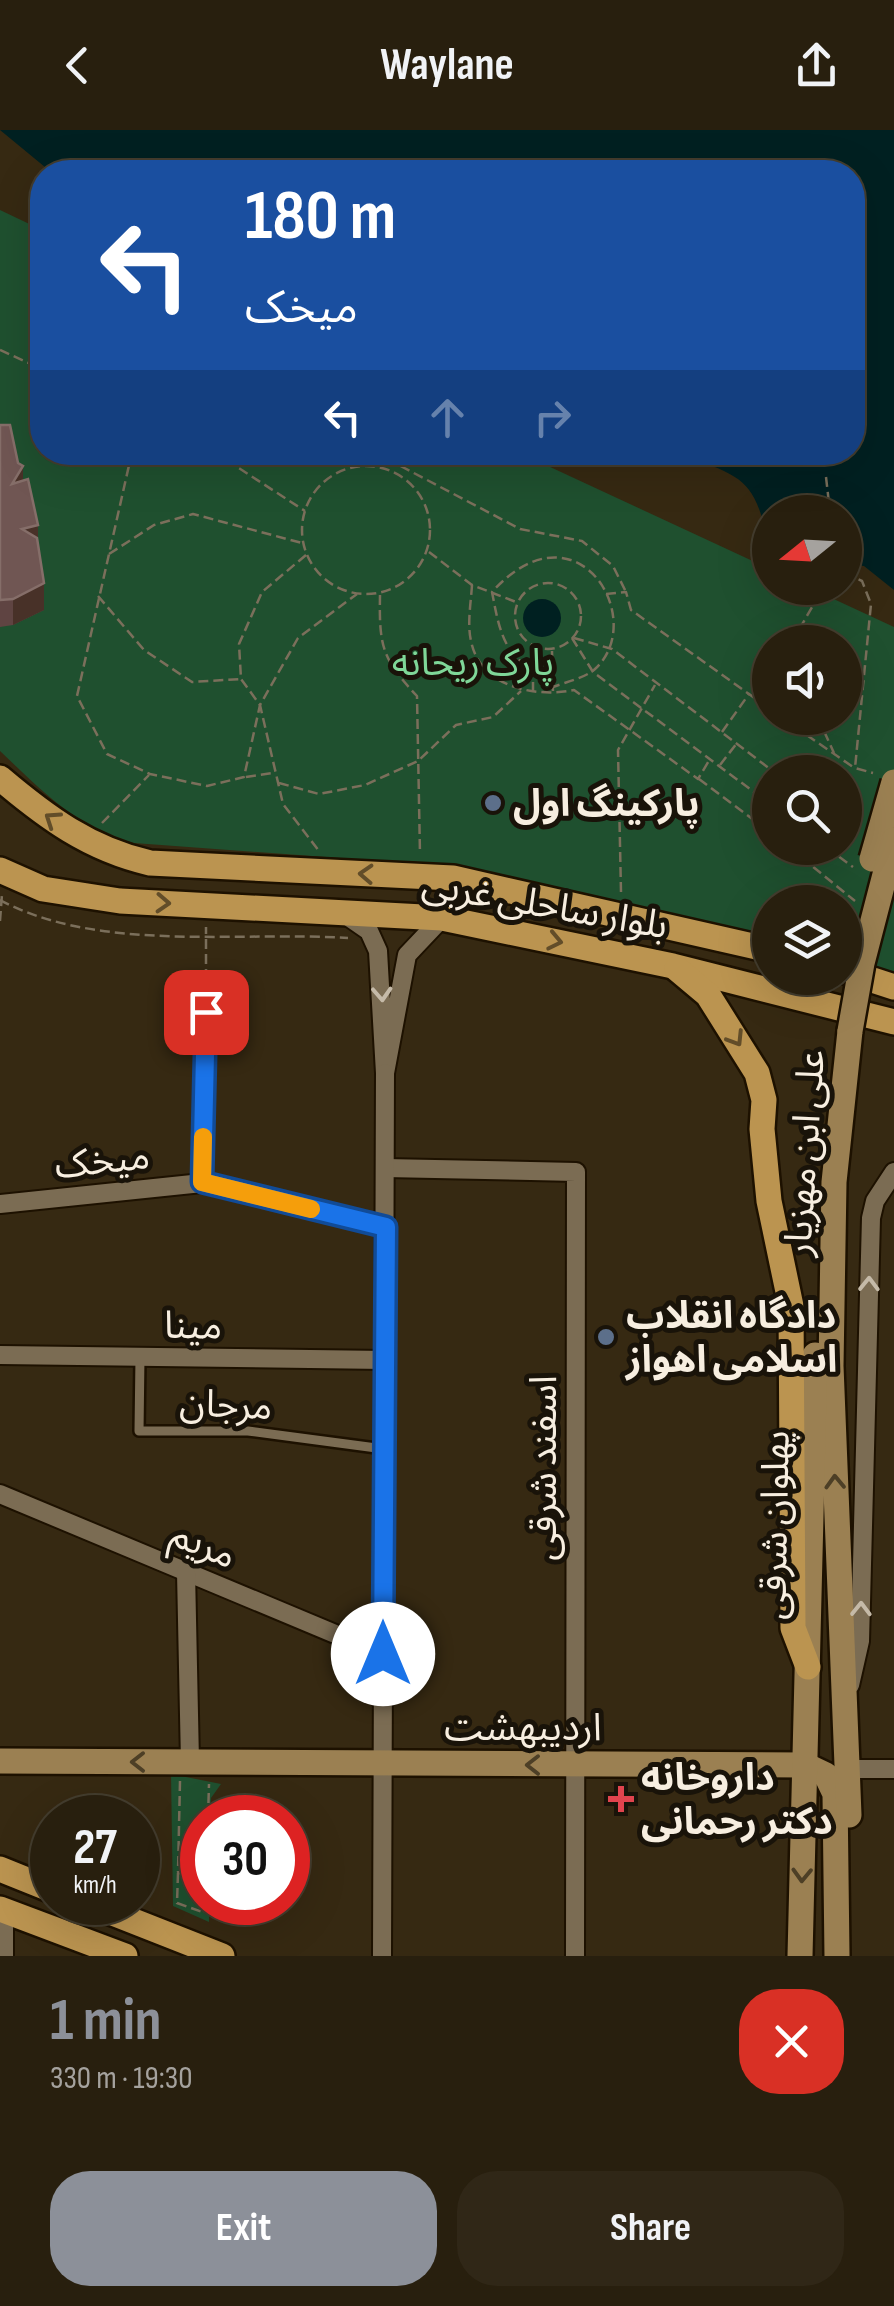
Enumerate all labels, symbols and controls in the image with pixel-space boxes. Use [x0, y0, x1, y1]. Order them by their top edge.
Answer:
icon: back [50, 38, 105, 93]
text: Waylane [380, 38, 514, 93]
icon: share [789, 38, 844, 93]
text: 180 m [245, 175, 396, 259]
icon: left [80, 200, 210, 330]
text: میخک [245, 281, 358, 336]
icon: left [315, 390, 370, 445]
icon: ahead [420, 390, 475, 445]
icon: right [525, 390, 580, 445]
north arrow [752, 495, 862, 605]
map controls [752, 495, 862, 995]
button: sound [752, 625, 862, 735]
park label: پارک ریحانه [392, 641, 554, 686]
button: search [752, 755, 862, 865]
place label: پارکینگ اول [513, 782, 700, 829]
marker: پارکینگ اول [482, 792, 504, 814]
one-way arrow [44, 813, 62, 832]
street label: بلوار ساحلی غربی [418, 862, 671, 949]
one-way arrow [357, 864, 373, 885]
button: layers [752, 885, 862, 995]
one-way arrow [155, 892, 171, 913]
one-way arrow [546, 930, 563, 951]
pin [164, 970, 249, 1055]
icon: arrive [179, 985, 234, 1040]
one-way arrow [371, 987, 392, 1003]
one-way arrow [723, 1028, 742, 1046]
street label: علی ابن مهزیار [776, 1048, 835, 1259]
street label: میخک [52, 1134, 152, 1189]
one-way arrow [858, 1276, 880, 1292]
place label: دادگاه انقلاب اسلامی اهواز [624, 1294, 837, 1383]
street label: مینا [163, 1303, 222, 1350]
marker: دادگاه انقلاب اسلامی اهواز [595, 1326, 617, 1348]
street label: اسفند شرقی [522, 1375, 567, 1561]
street label: مرجان [178, 1381, 274, 1430]
street label: پهلوان شرقی [751, 1430, 800, 1620]
one-way arrow [824, 1473, 845, 1489]
street label: مریم [162, 1512, 243, 1584]
one-way arrow [850, 1601, 872, 1616]
position arrow [331, 1602, 435, 1706]
street label: اردیبهشت [444, 1706, 602, 1751]
one-way arrow [129, 1751, 144, 1773]
one-way arrow [524, 1754, 540, 1776]
place label: داروخانه دکتر رحمانی [641, 1756, 833, 1845]
marker: داروخانه دکتر رحمانی [610, 1788, 632, 1810]
speed limit sign: 30 [180, 1795, 310, 1925]
text: 27 [73, 1818, 117, 1878]
one-way arrow [791, 1868, 812, 1884]
text: km/h [73, 1870, 117, 1901]
text: 1 min [50, 1985, 162, 2057]
button: close [739, 1989, 844, 2094]
text: 330 m · 19:30 [50, 2059, 192, 2098]
button: Exit [50, 2171, 437, 2286]
button: Share [457, 2171, 844, 2286]

